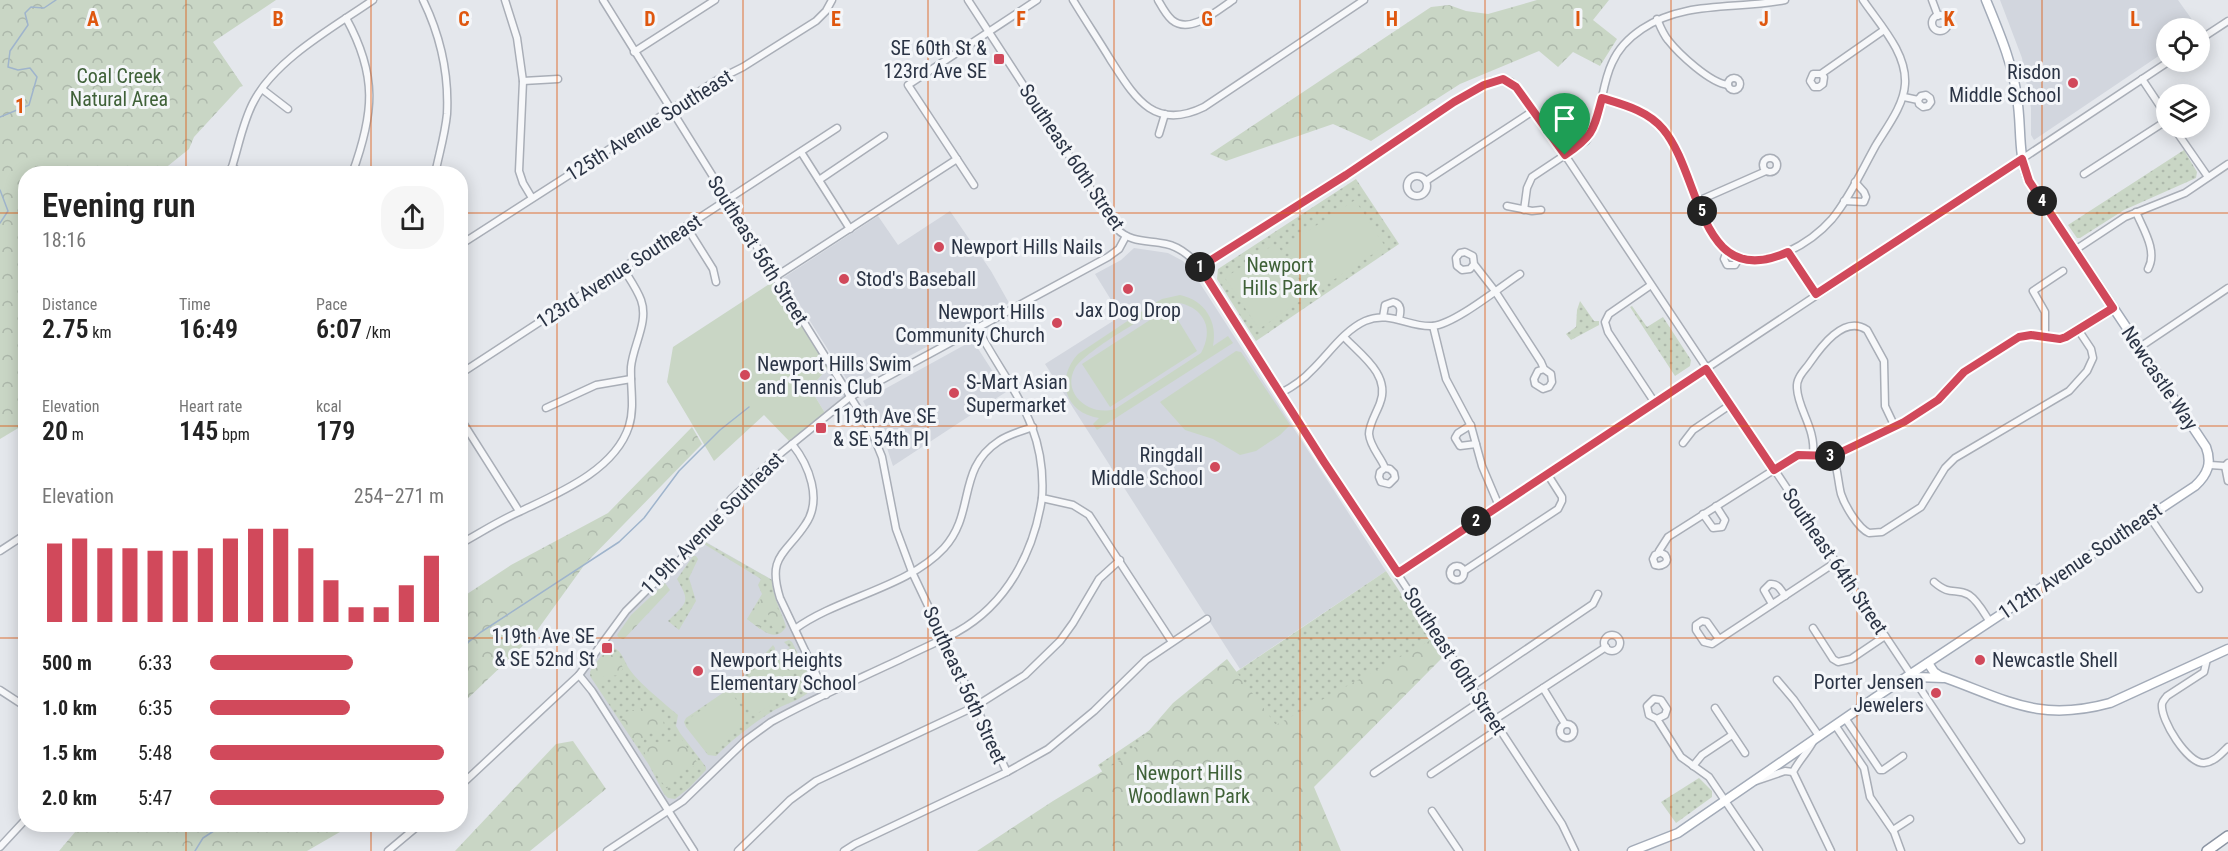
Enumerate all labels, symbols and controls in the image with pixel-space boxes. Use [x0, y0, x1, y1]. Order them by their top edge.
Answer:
text: A [87, 7, 99, 31]
text: B [272, 7, 284, 31]
text: C [458, 7, 470, 31]
text: D [644, 7, 656, 31]
text: E [831, 7, 841, 31]
text: F [1016, 7, 1026, 31]
text: G [1201, 7, 1213, 31]
text: H [1386, 7, 1398, 31]
text: I [1575, 7, 1581, 31]
text: J [1759, 7, 1769, 31]
text: K [1943, 7, 1955, 31]
text: L [2130, 7, 2140, 31]
map controls [2156, 18, 2210, 138]
button: locate [2156, 18, 2210, 72]
place label: SE 60th St & 123rd Ave SE [883, 36, 987, 83]
marker: SE 60th St & 123rd Ave SE [992, 52, 1006, 66]
place label: Risdon Middle School [1949, 60, 2061, 107]
park label: Coal Creek Natural Area [70, 64, 168, 111]
street label: 125th Avenue Southeast [561, 64, 737, 186]
marker: Risdon Middle School [2066, 76, 2080, 90]
street label: Southeast 60th Street [1014, 79, 1130, 235]
button: layers [2156, 84, 2210, 138]
pin [1539, 93, 1590, 155]
text: 1 [15, 94, 25, 118]
icon: arrive [1548, 102, 1581, 135]
street label: Southeast 56th Street [703, 171, 814, 329]
text: Evening run [42, 186, 196, 225]
button: share [381, 186, 444, 249]
pin: 4 [2027, 186, 2057, 216]
text: 4 [2038, 191, 2046, 210]
pin: 5 [1687, 196, 1717, 226]
text: 5 [1698, 201, 1706, 220]
street label: 123rd Avenue Southeast [532, 209, 706, 333]
text: 18:16 [42, 228, 86, 252]
place label: Newport Hills Nails [951, 235, 1103, 259]
marker: Newport Hills Nails [932, 240, 946, 254]
pin: 1 [1185, 252, 1215, 282]
park label: Newport Hills Park [1242, 253, 1318, 300]
text: 1 [1196, 257, 1204, 276]
place label: Stod's Baseball [856, 267, 976, 291]
marker: Stod's Baseball [837, 272, 851, 286]
marker: Jax Dog Drop [1121, 282, 1135, 296]
text: Distance [42, 295, 97, 314]
text: Time [179, 295, 211, 314]
text: Pace [316, 295, 347, 314]
place label: Jax Dog Drop [1075, 298, 1181, 322]
place label: Newport Hills Community Church [895, 300, 1045, 347]
text: 2.75 [42, 314, 89, 344]
text: 16:49 [179, 314, 238, 344]
text: 6:07 [316, 314, 362, 344]
marker: Newport Hills Community Church [1050, 316, 1064, 330]
street label: Newcastle Way [2117, 322, 2203, 434]
text: km [89, 323, 112, 342]
text: /km [362, 323, 391, 342]
place label: Newport Hills Swim and Tennis Club [757, 352, 912, 399]
marker: Newport Hills Swim and Tennis Club [738, 368, 752, 382]
place label: S-Mart Asian Supermarket [966, 370, 1068, 417]
marker: S-Mart Asian Supermarket [947, 386, 961, 400]
text: Elevation [42, 397, 100, 416]
text: Heart rate [179, 397, 242, 416]
text: kcal [316, 397, 342, 416]
place label: 119th Ave SE & SE 54th Pl [833, 404, 937, 451]
text: 20 [42, 416, 68, 446]
text: 145 [179, 416, 218, 446]
text: 179 [316, 416, 355, 446]
marker: 119th Ave SE & SE 54th Pl [814, 421, 828, 435]
text: m [68, 425, 84, 444]
text: bpm [218, 425, 250, 444]
pin: 3 [1815, 441, 1845, 471]
place label: Ringdall Middle School [1091, 443, 1203, 490]
text: 3 [1826, 446, 1834, 465]
street label: 119th Avenue Southeast [636, 447, 788, 599]
marker: Ringdall Middle School [1208, 460, 1222, 474]
street label: Southeast 64th Street [1777, 483, 1893, 639]
text: Elevation [42, 484, 114, 508]
text: 254–271 m [354, 484, 444, 508]
street label: 112th Avenue Southeast [1994, 497, 2166, 625]
pin: 2 [1461, 506, 1491, 536]
text: 2 [1472, 511, 1480, 530]
street label: Southeast 60th Street [1398, 583, 1512, 739]
street label: Southeast 56th Street [918, 602, 1012, 768]
place label: 119th Ave SE & SE 52nd St [491, 624, 595, 671]
marker: 119th Ave SE & SE 52nd St [600, 641, 614, 655]
place label: Newport Heights Elementary School [710, 648, 857, 695]
place label: Newcastle Shell [1992, 648, 2118, 672]
text: 500 m [42, 651, 92, 675]
text: 6:33 [138, 651, 172, 675]
marker: Newcastle Shell [1973, 653, 1987, 667]
marker: Newport Heights Elementary School [691, 664, 705, 678]
place label: Porter Jensen Jewelers [1814, 670, 1924, 717]
marker: Porter Jensen Jewelers [1929, 686, 1943, 700]
text: 1.0 km [42, 696, 97, 720]
text: 6:35 [138, 696, 172, 720]
text: 1.5 km [42, 741, 97, 765]
text: 5:48 [138, 741, 172, 765]
park label: Newport Hills Woodlawn Park [1128, 761, 1250, 808]
text: 2.0 km [42, 786, 97, 810]
text: 5:47 [138, 786, 172, 810]

